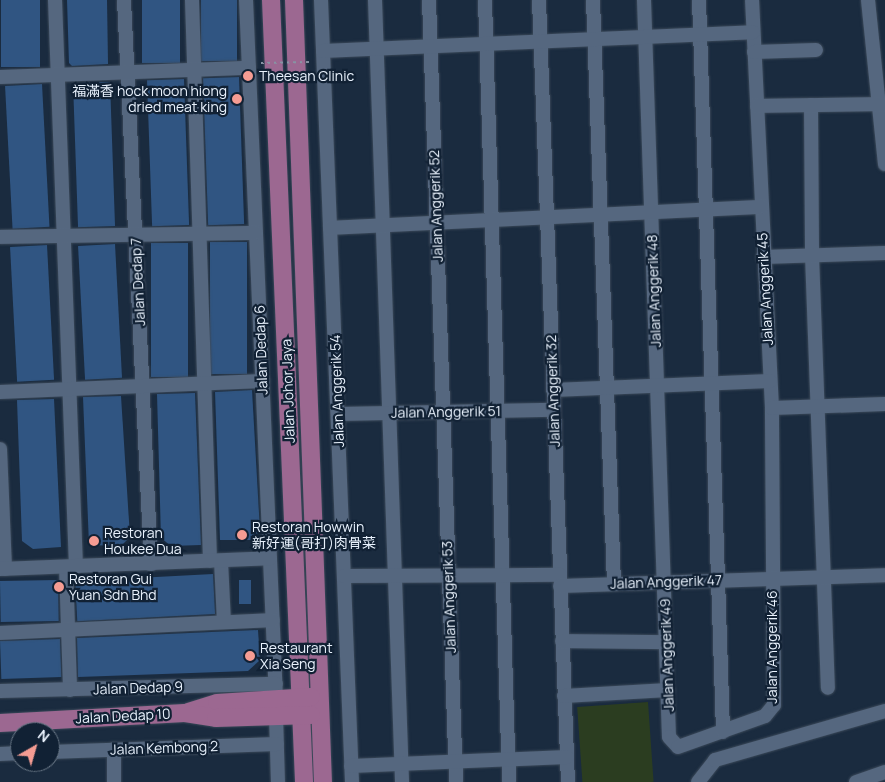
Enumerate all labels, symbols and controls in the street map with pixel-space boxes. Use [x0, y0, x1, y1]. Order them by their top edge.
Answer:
place label: Theesan Clinic [259, 68, 354, 84]
marker: Theesan Clinic [241, 69, 255, 83]
place label: 福滿香 hock moon hiong dried meat king [72, 83, 227, 115]
marker: 福滿香 hock moon hiong dried meat king [231, 93, 243, 105]
street label: Jalan Anggerik 52 [426, 150, 446, 262]
street label: Jalan Anggerik 45 [754, 232, 776, 346]
street label: Jalan Anggerik 48 [644, 234, 664, 348]
street label: Jalan Dedap 7 [127, 238, 149, 326]
street label: Jalan Dedap 6 [251, 305, 271, 395]
street label: Jalan Anggerik 54 [327, 334, 347, 448]
street label: Jalan Anggerik 32 [543, 335, 563, 447]
street label: Jalan Johor Jaya [278, 339, 298, 443]
street label: Jalan Anggerik 51 [391, 403, 501, 421]
place label: Restoran Howwin 新好運(哥打)肉骨菜 [252, 519, 376, 552]
place label: Restoran Houkee Dua [104, 525, 182, 558]
marker: Restoran Howwin 新好運(哥打)肉骨菜 [236, 529, 248, 541]
marker: Restoran Houkee Dua [88, 535, 100, 547]
street label: Jalan Anggerik 53 [439, 541, 459, 653]
place label: Restoran Gui Yuan Sdn Bhd [69, 571, 157, 604]
street label: Jalan Anggerik 47 [610, 572, 722, 592]
marker: Restoran Gui Yuan Sdn Bhd [53, 581, 65, 593]
street label: Jalan Anggerik 46 [764, 590, 780, 704]
street label: Jalan Anggerik 49 [657, 598, 677, 712]
place label: Restaurant Xia Seng [260, 640, 333, 672]
marker: Restaurant Xia Seng [244, 650, 256, 662]
street label: Jalan Dedap 9 [93, 678, 183, 698]
street label: Jalan Dedap 10 [75, 705, 171, 727]
north arrow [10, 722, 60, 772]
text: N [34, 725, 54, 746]
street label: Jalan Kembong 2 [110, 738, 218, 758]

